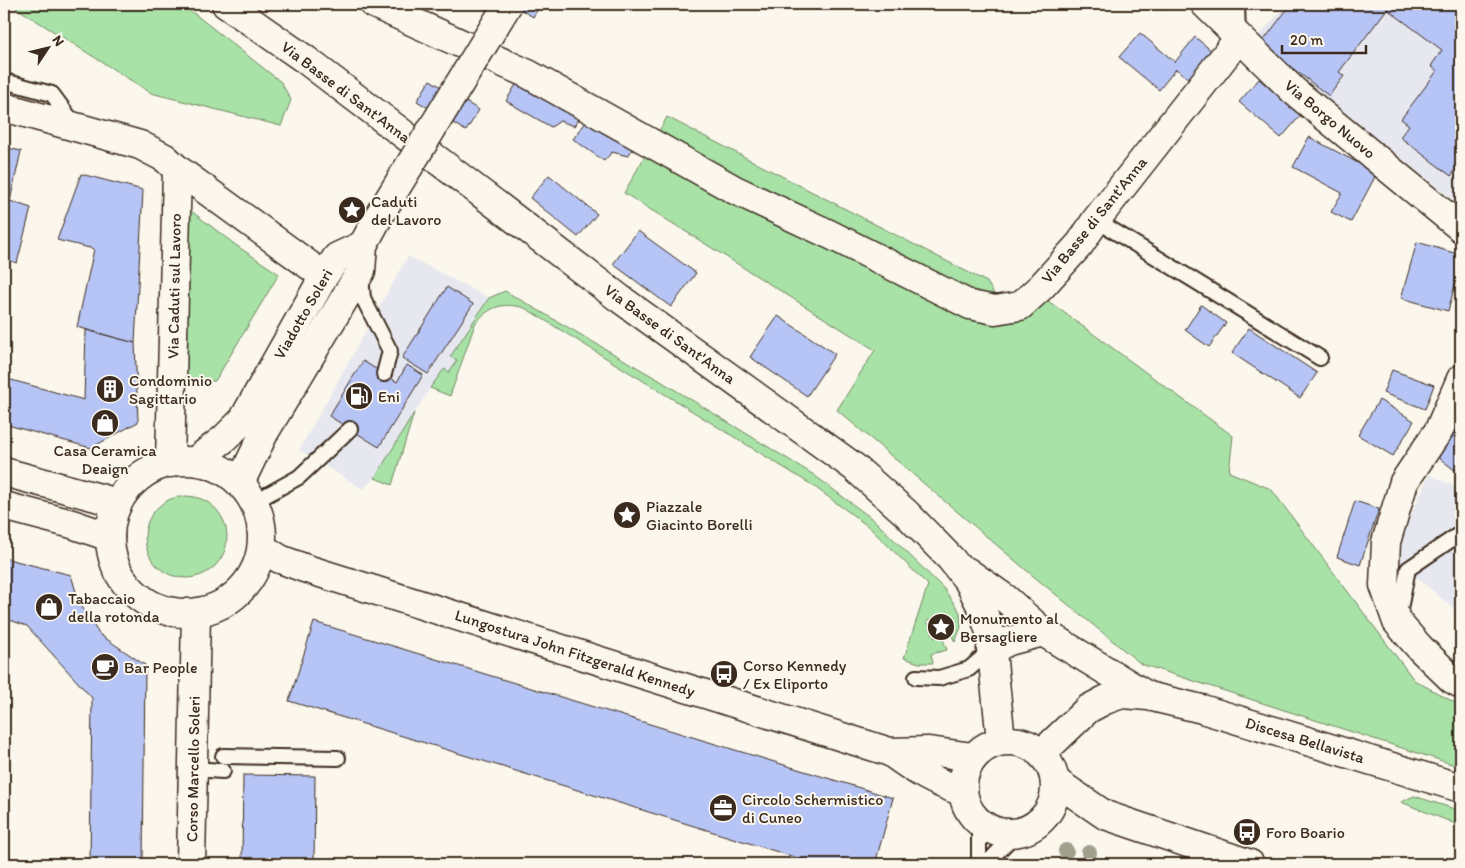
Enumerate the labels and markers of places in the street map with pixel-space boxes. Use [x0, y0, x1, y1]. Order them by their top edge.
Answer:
place label: Caduti del Lavoro [371, 192, 442, 229]
place icon: Caduti del Lavoro [337, 195, 367, 225]
place label: Condominio Sagittario [129, 371, 212, 408]
building icon: Condominio Sagittario [95, 374, 125, 404]
fuel station icon: Eni [344, 381, 374, 411]
place label: Eni [378, 387, 400, 406]
shop icon: Casa Ceramica Deaign [90, 408, 120, 438]
place label: Casa Ceramica Deaign [54, 441, 157, 478]
place label: Piazzale Giacinto Borelli [646, 497, 753, 534]
place icon: Piazzale Giacinto Borelli [612, 500, 642, 530]
place label: Tabaccaio della rotonda [68, 589, 159, 626]
shop icon: Tabaccaio della rotonda [34, 592, 64, 622]
place label: Monumento al Bersagliere [960, 609, 1059, 646]
place icon: Monumento al Bersagliere [926, 612, 956, 642]
cafe icon: Bar People [90, 652, 120, 682]
place label: Corso Kennedy / Ex Eliporto [743, 656, 847, 693]
place label: Bar People [124, 658, 198, 677]
bus stop icon: Corso Kennedy / Ex Eliporto [709, 659, 739, 689]
place label: Circolo Schermistico di Cuneo [742, 790, 884, 827]
office icon: Circolo Schermistico di Cuneo [708, 793, 738, 823]
bus stop icon: Foro Boario [1232, 817, 1262, 847]
place label: Foro Boario [1266, 823, 1345, 842]

